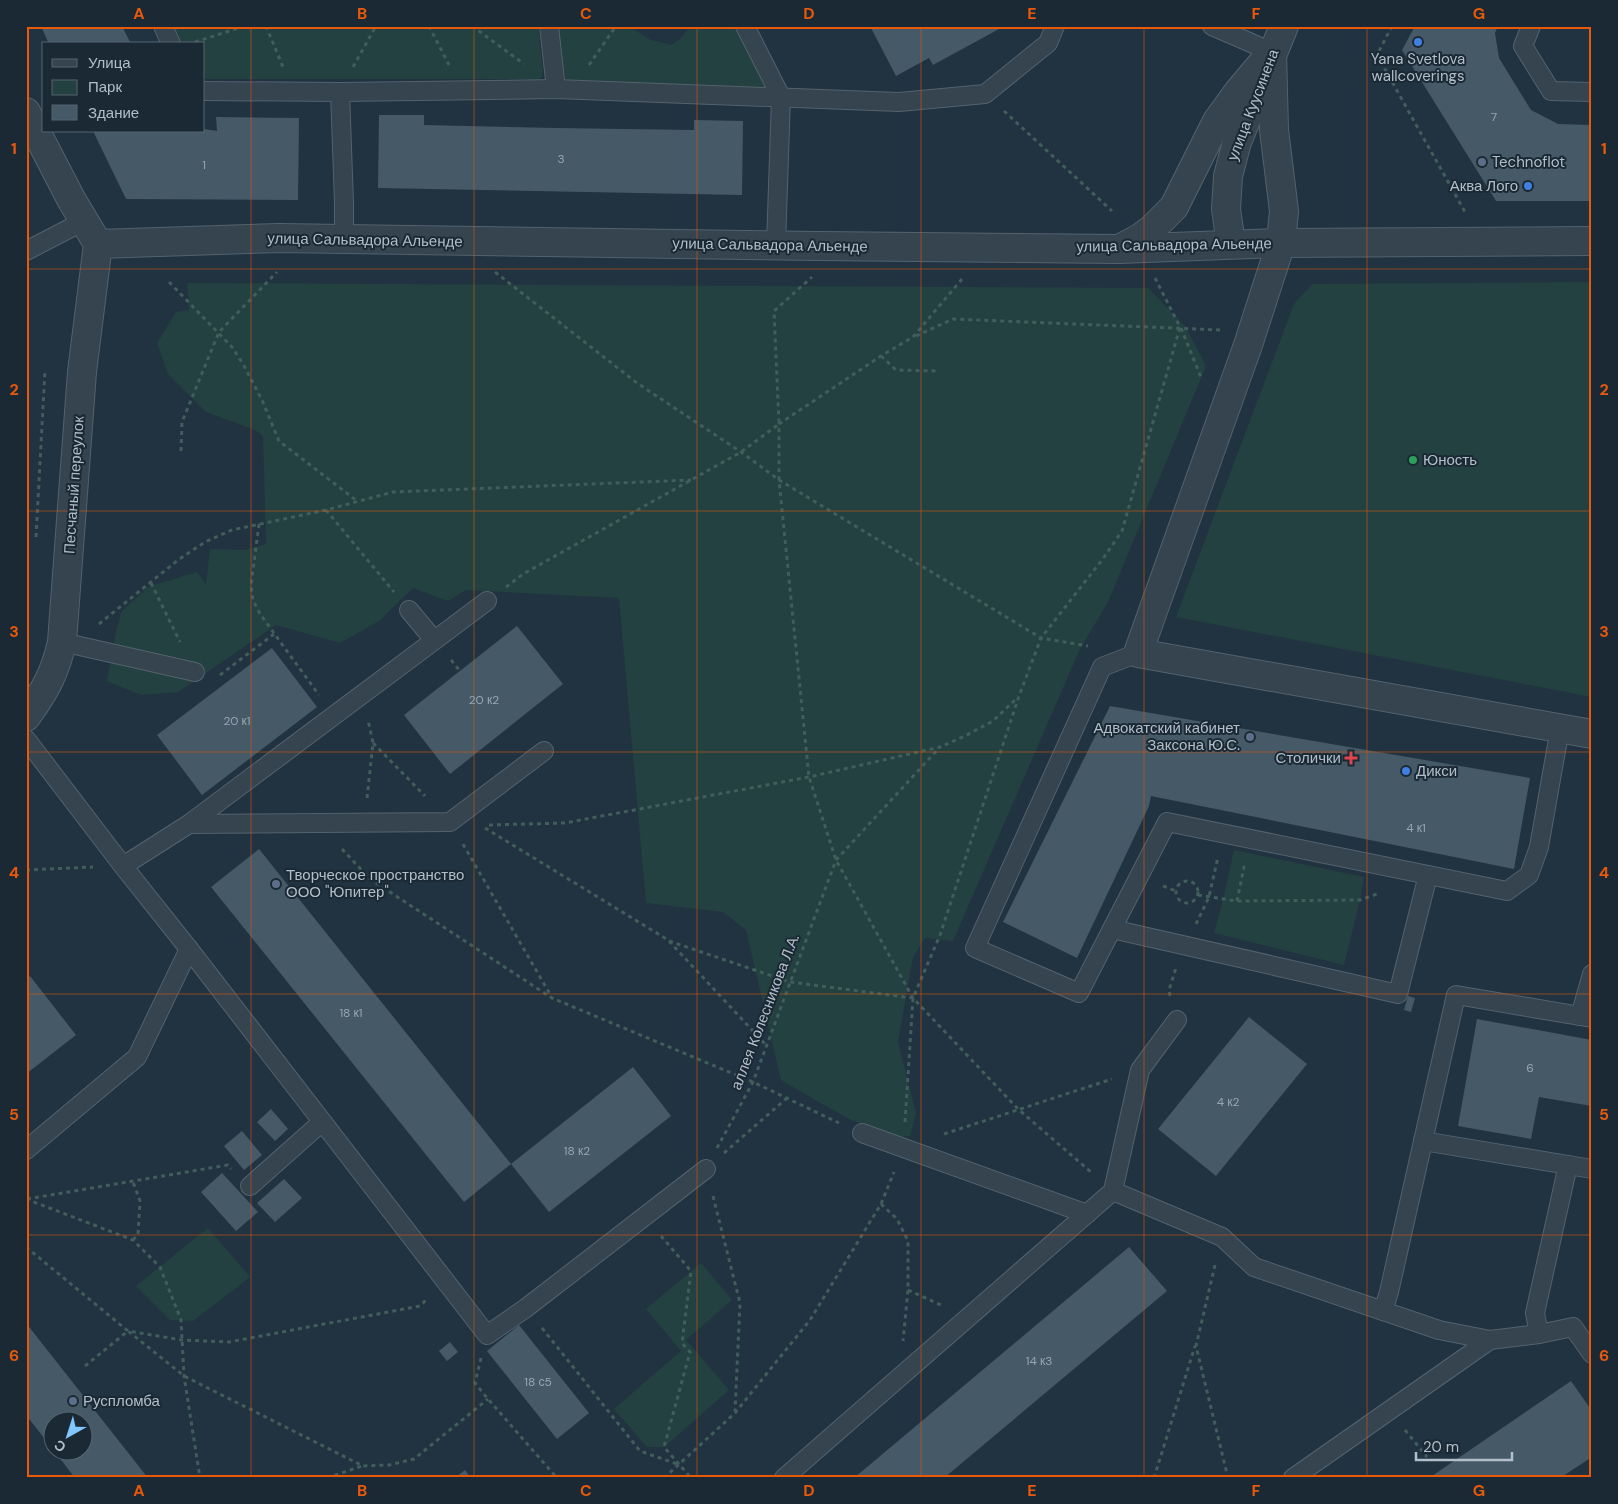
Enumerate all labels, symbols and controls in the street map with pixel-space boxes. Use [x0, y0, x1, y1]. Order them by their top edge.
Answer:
text: A [133, 3, 145, 24]
text: B [357, 3, 367, 24]
text: C [580, 3, 592, 24]
text: D [803, 3, 815, 24]
text: E [1027, 3, 1037, 24]
text: F [1252, 3, 1261, 24]
text: G [1473, 3, 1485, 24]
marker: Yana Svetlova wallcoverings [1412, 36, 1424, 48]
legend [42, 42, 205, 132]
street label: улица Куусинена [1223, 46, 1284, 164]
place label: Yana Svetlova wallcoverings [1371, 49, 1465, 86]
text: Улица [88, 53, 131, 73]
text: Парк [88, 77, 122, 97]
text: Здание [88, 103, 139, 123]
house number: 7 [1491, 109, 1497, 125]
text: 1 [11, 138, 17, 159]
text: 1 [1601, 138, 1607, 159]
house number: 3 [557, 151, 565, 167]
place label: Technoflot [1492, 152, 1565, 172]
marker: Technoflot [1476, 156, 1488, 168]
house number: 1 [202, 157, 206, 173]
place label: Аква Лого [1450, 176, 1518, 196]
marker: Аква Лого [1522, 180, 1534, 192]
street label: улица Сальвадора Альенде [267, 228, 463, 252]
street label: улица Сальвадора Альенде [672, 233, 868, 257]
street label: улица Сальвадора Альенде [1076, 233, 1272, 257]
text: 2 [9, 379, 19, 400]
text: 2 [1599, 379, 1609, 400]
street label: Песчаный переулок [59, 415, 89, 555]
place label: Юность [1423, 450, 1477, 470]
marker: Юность [1407, 454, 1419, 466]
text: 3 [9, 621, 19, 642]
text: 3 [1599, 621, 1609, 642]
house number: 20 к2 [469, 692, 499, 708]
house number: 20 к1 [223, 713, 251, 729]
place label: Адвокатский кабинет Заксона Ю.С. [1093, 718, 1240, 755]
marker: Адвокатский кабинет Заксона Ю.С. [1244, 731, 1256, 743]
place label: Столички [1276, 748, 1341, 768]
marker: Столички [1345, 752, 1357, 764]
place label: Дикси [1416, 761, 1457, 781]
marker: Дикси [1400, 765, 1412, 777]
house number: 4 к1 [1406, 820, 1426, 836]
text: 4 [9, 862, 19, 883]
text: 4 [1599, 862, 1609, 883]
place label: Творческое пространство ООО "Юпитер" [286, 865, 464, 902]
marker: Творческое пространство ООО "Юпитер" [270, 878, 282, 890]
street label: аллея Колесникова Л.А. [726, 931, 804, 1093]
house number: 18 к1 [339, 1005, 363, 1021]
house number: 6 [1526, 1060, 1534, 1076]
house number: 4 к2 [1217, 1094, 1239, 1110]
text: 5 [9, 1104, 19, 1125]
text: 5 [1599, 1104, 1609, 1125]
house number: 18 к2 [564, 1143, 590, 1159]
text: 6 [9, 1345, 19, 1366]
text: 6 [1599, 1345, 1609, 1366]
house number: 14 к3 [1026, 1353, 1052, 1369]
house number: 18 с5 [524, 1374, 552, 1390]
place label: Руспломба [83, 1391, 161, 1411]
marker: Руспломба [67, 1395, 79, 1407]
north arrow [42, 1412, 92, 1462]
scale bar [1416, 1429, 1512, 1461]
text: С [50, 1436, 69, 1456]
text: 20 m [1423, 1437, 1459, 1457]
text: A [133, 1480, 145, 1501]
text: B [357, 1480, 367, 1501]
text: C [580, 1480, 592, 1501]
text: D [803, 1480, 815, 1501]
text: E [1027, 1480, 1037, 1501]
text: F [1252, 1480, 1261, 1501]
text: G [1473, 1480, 1485, 1501]

